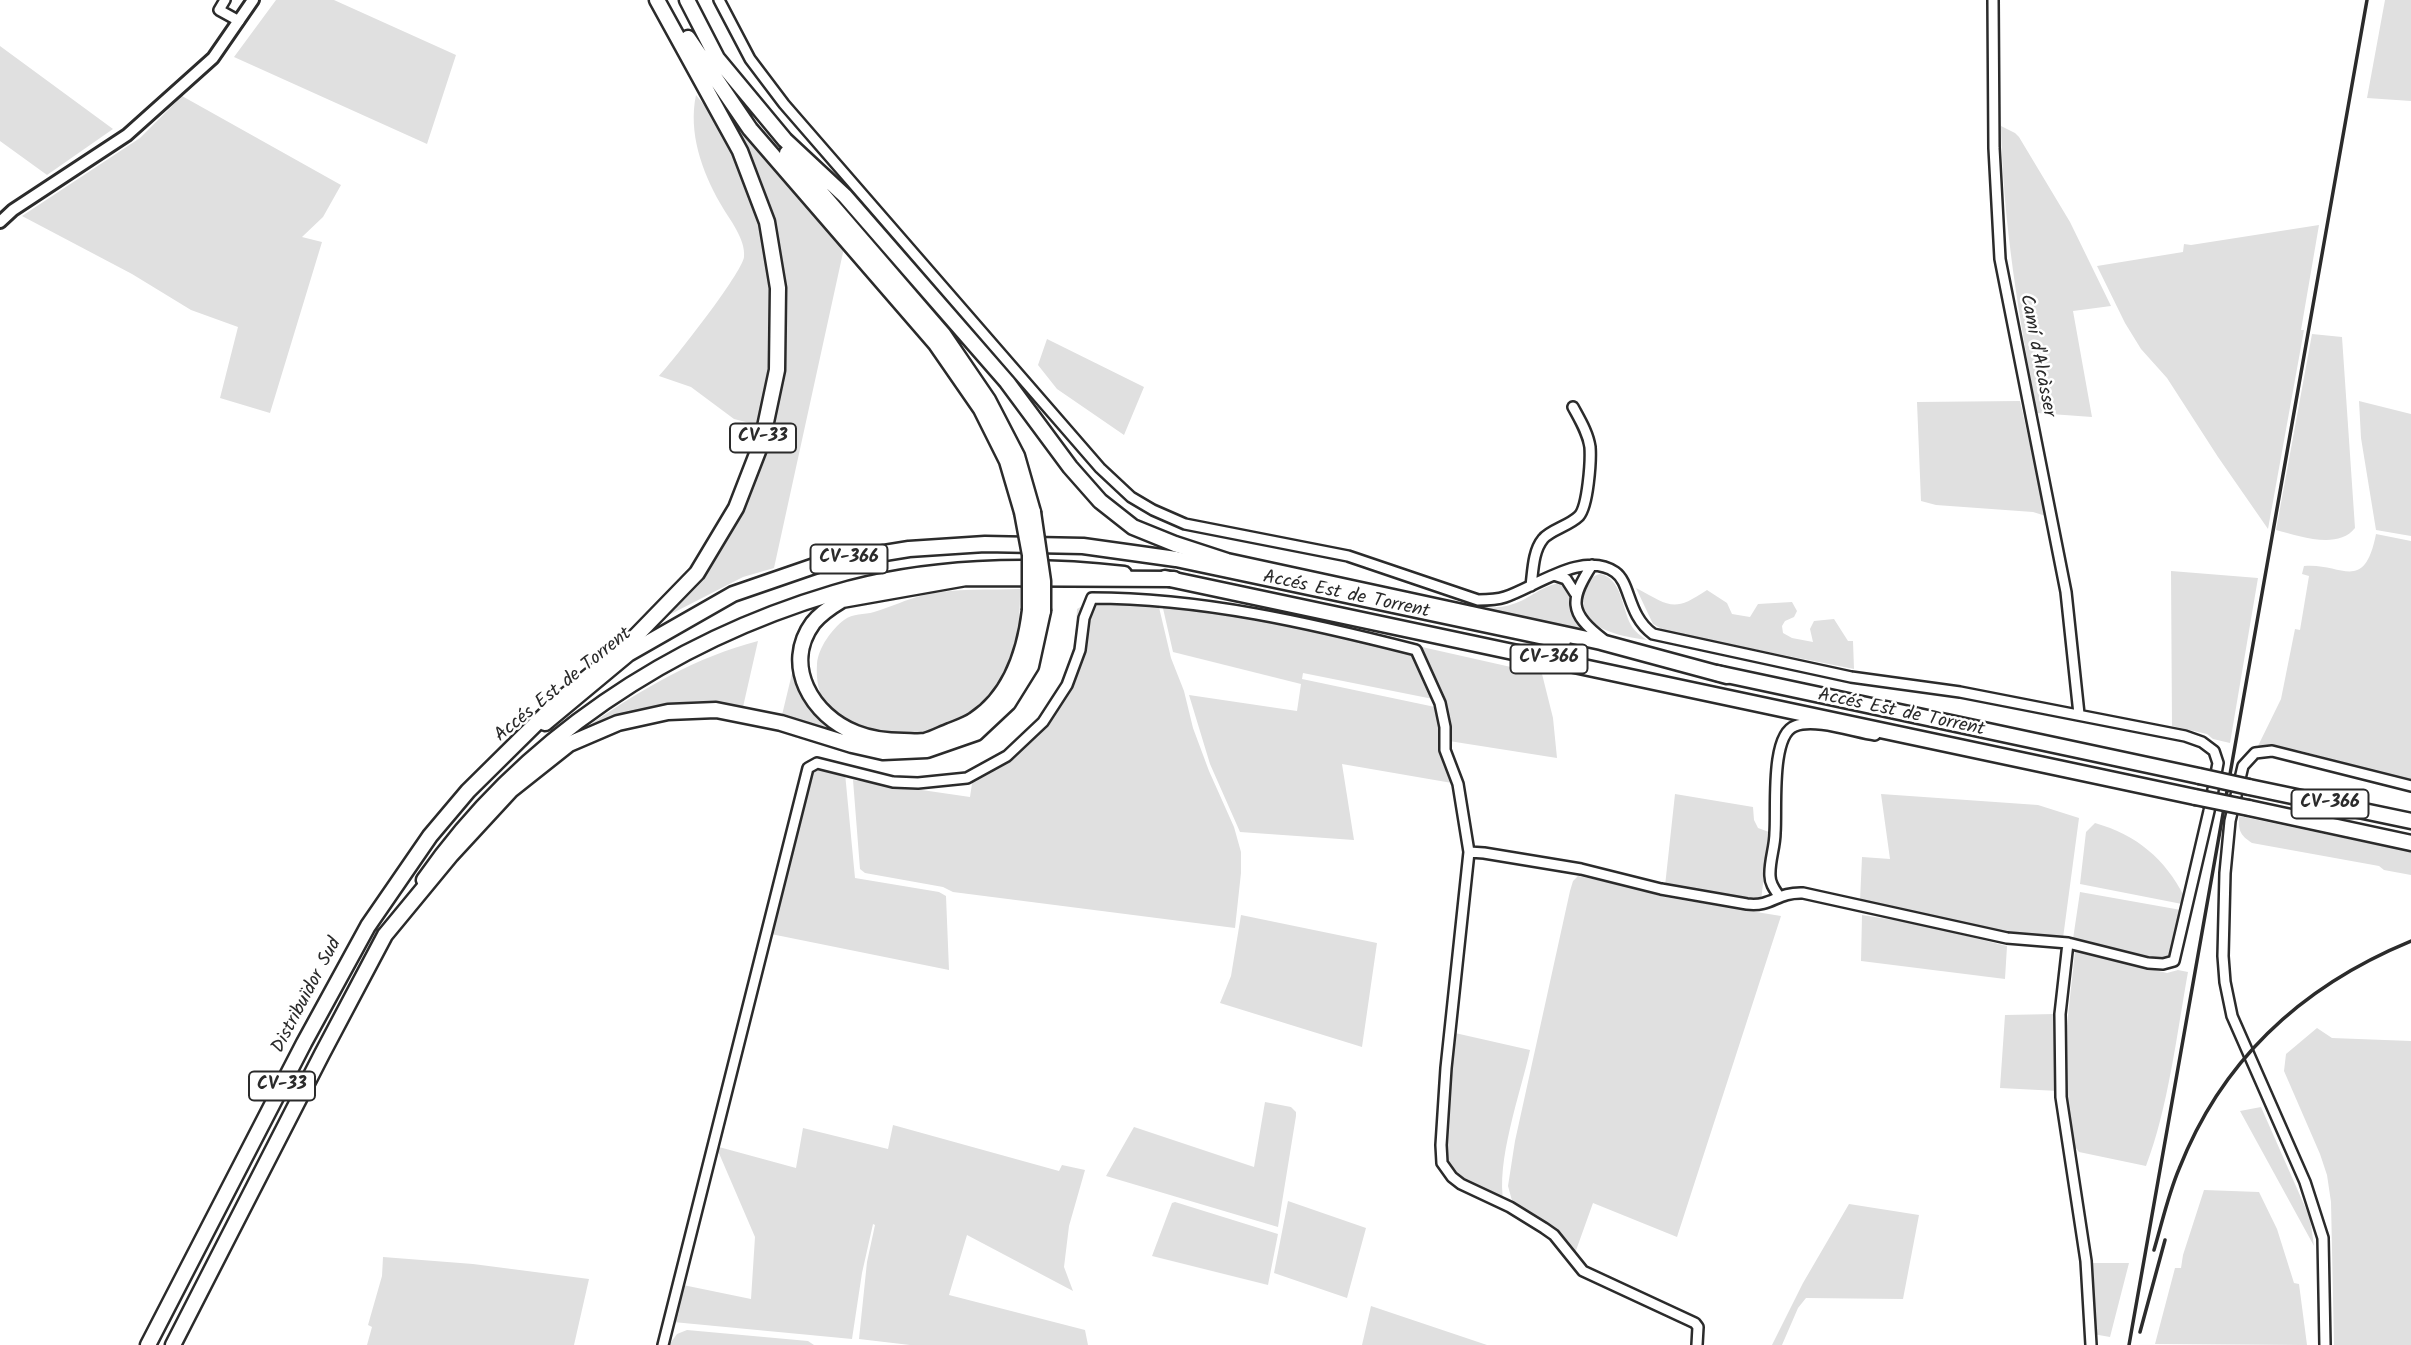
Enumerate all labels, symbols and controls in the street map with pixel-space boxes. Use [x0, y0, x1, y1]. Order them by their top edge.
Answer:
street label: Camí d'Alcàsser [2013, 293, 2059, 419]
road number: CV-33 [730, 424, 796, 452]
road number: CV-366 [810, 544, 888, 574]
street label: Accés Est de Torrent [1261, 567, 1431, 625]
street label: Accés Est de Torrent [491, 624, 637, 748]
road number: CV-366 [1510, 644, 1588, 674]
street label: Accés Est de Torrent [1816, 685, 1986, 743]
road number: CV-366 [2292, 790, 2368, 818]
street label: Distribuïdor Sud [268, 934, 348, 1058]
road number: CV-33 [249, 1072, 315, 1100]

